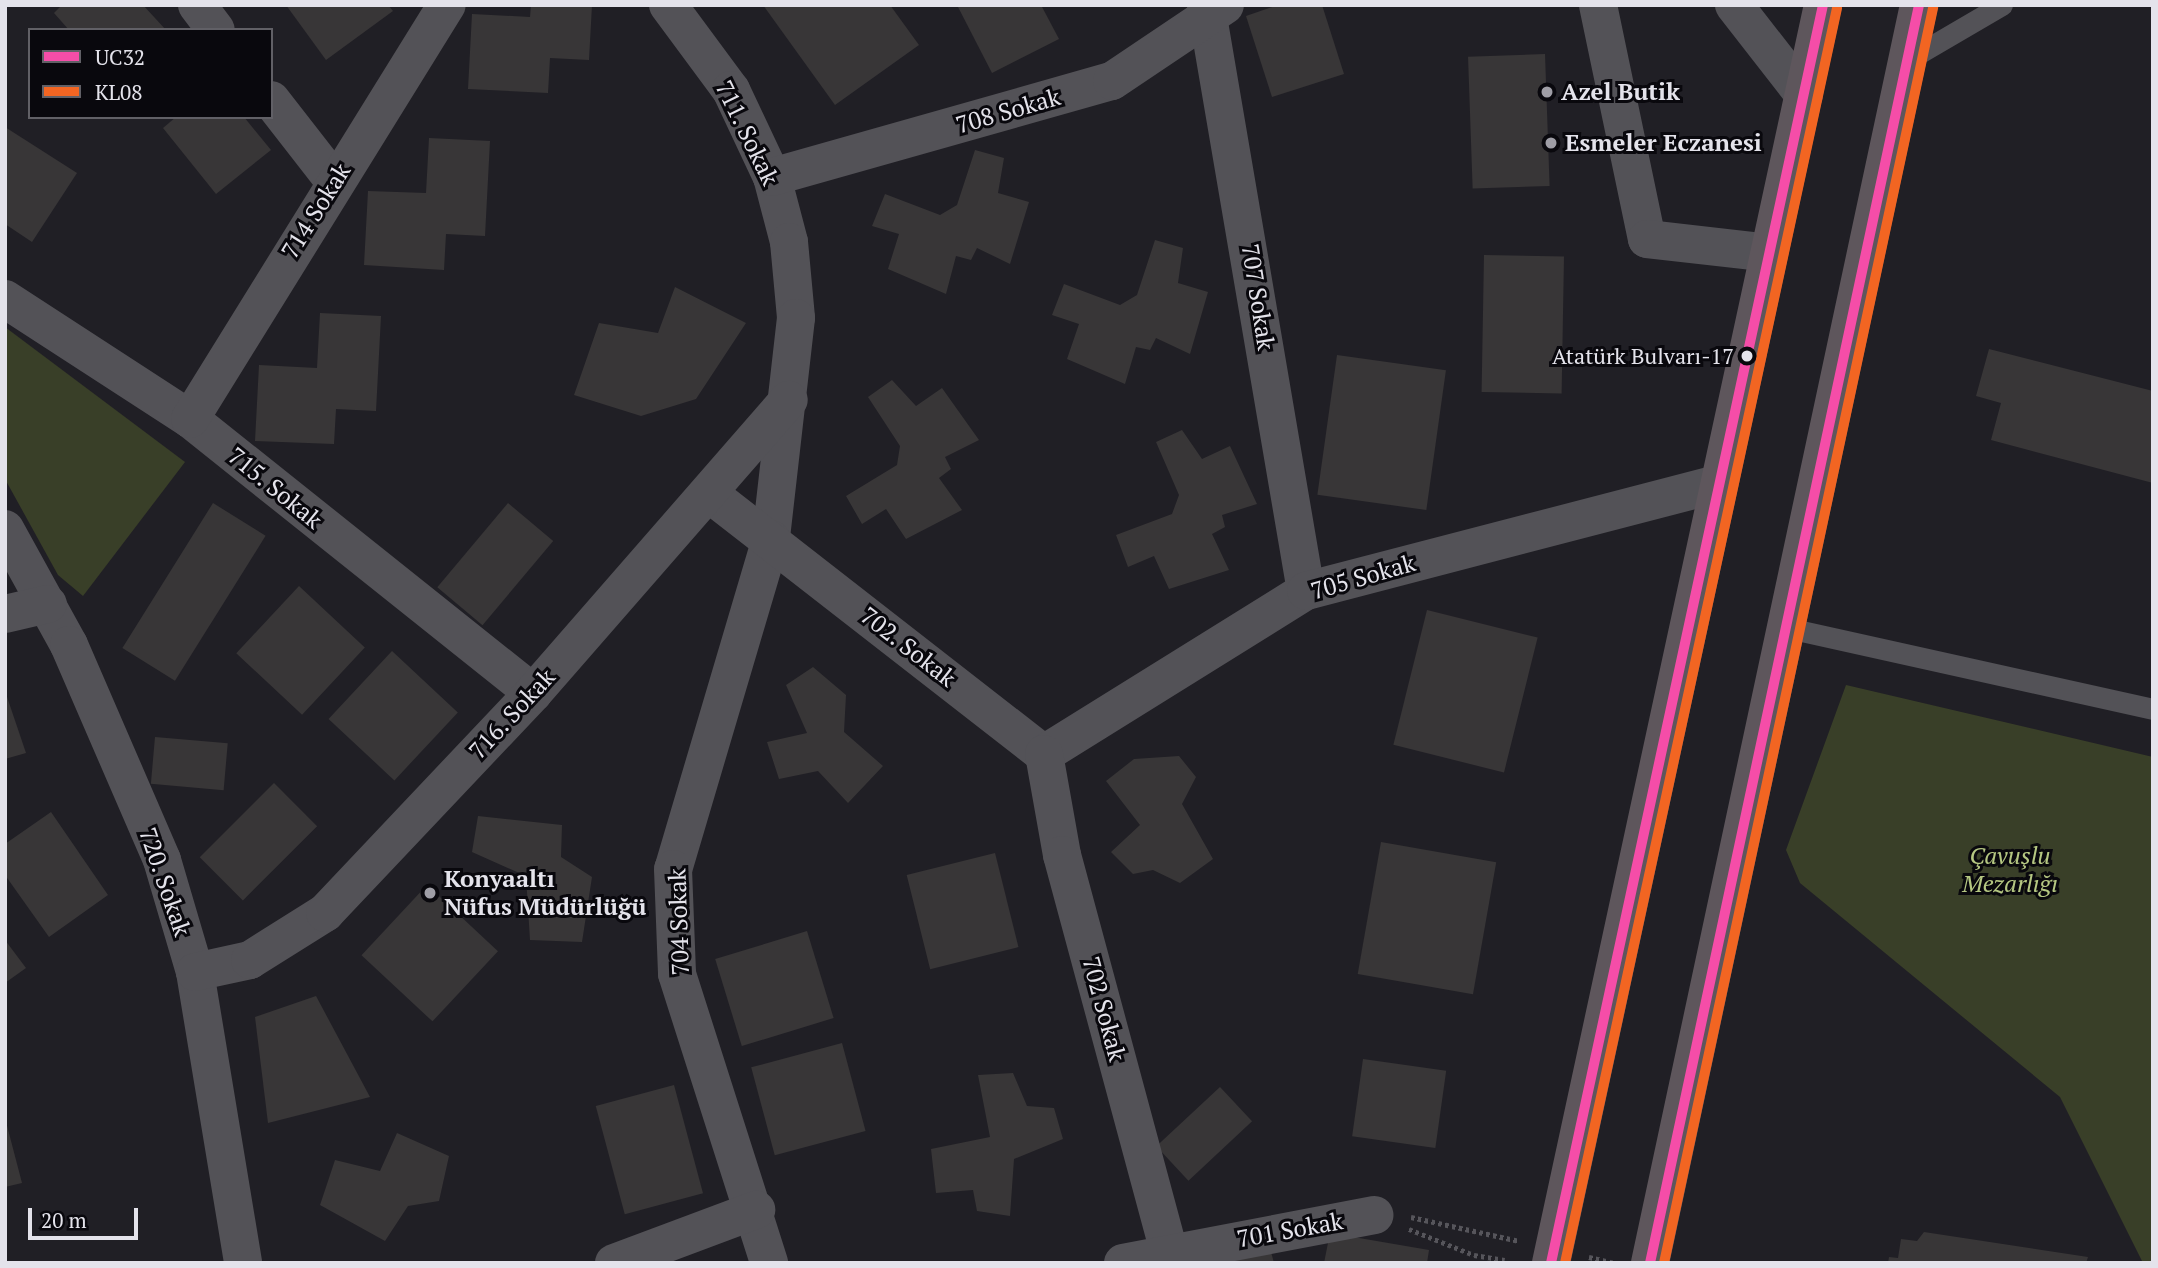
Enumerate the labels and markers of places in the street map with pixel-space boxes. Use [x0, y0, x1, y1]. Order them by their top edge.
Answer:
place label: Azel Butik [1561, 78, 1680, 106]
marker: Azel Butik [1539, 84, 1555, 100]
place label: Esmeler Eczanesi [1565, 129, 1762, 157]
marker: Esmeler Eczanesi [1543, 135, 1559, 151]
place label: Atatürk Bulvarı-17 [1552, 343, 1734, 369]
marker: Atatürk Bulvarı-17 [1740, 349, 1754, 363]
place label: Konyaaltı Nüfus Müdürlüğü [444, 865, 646, 921]
marker: Konyaaltı Nüfus Müdürlüğü [422, 885, 438, 901]

